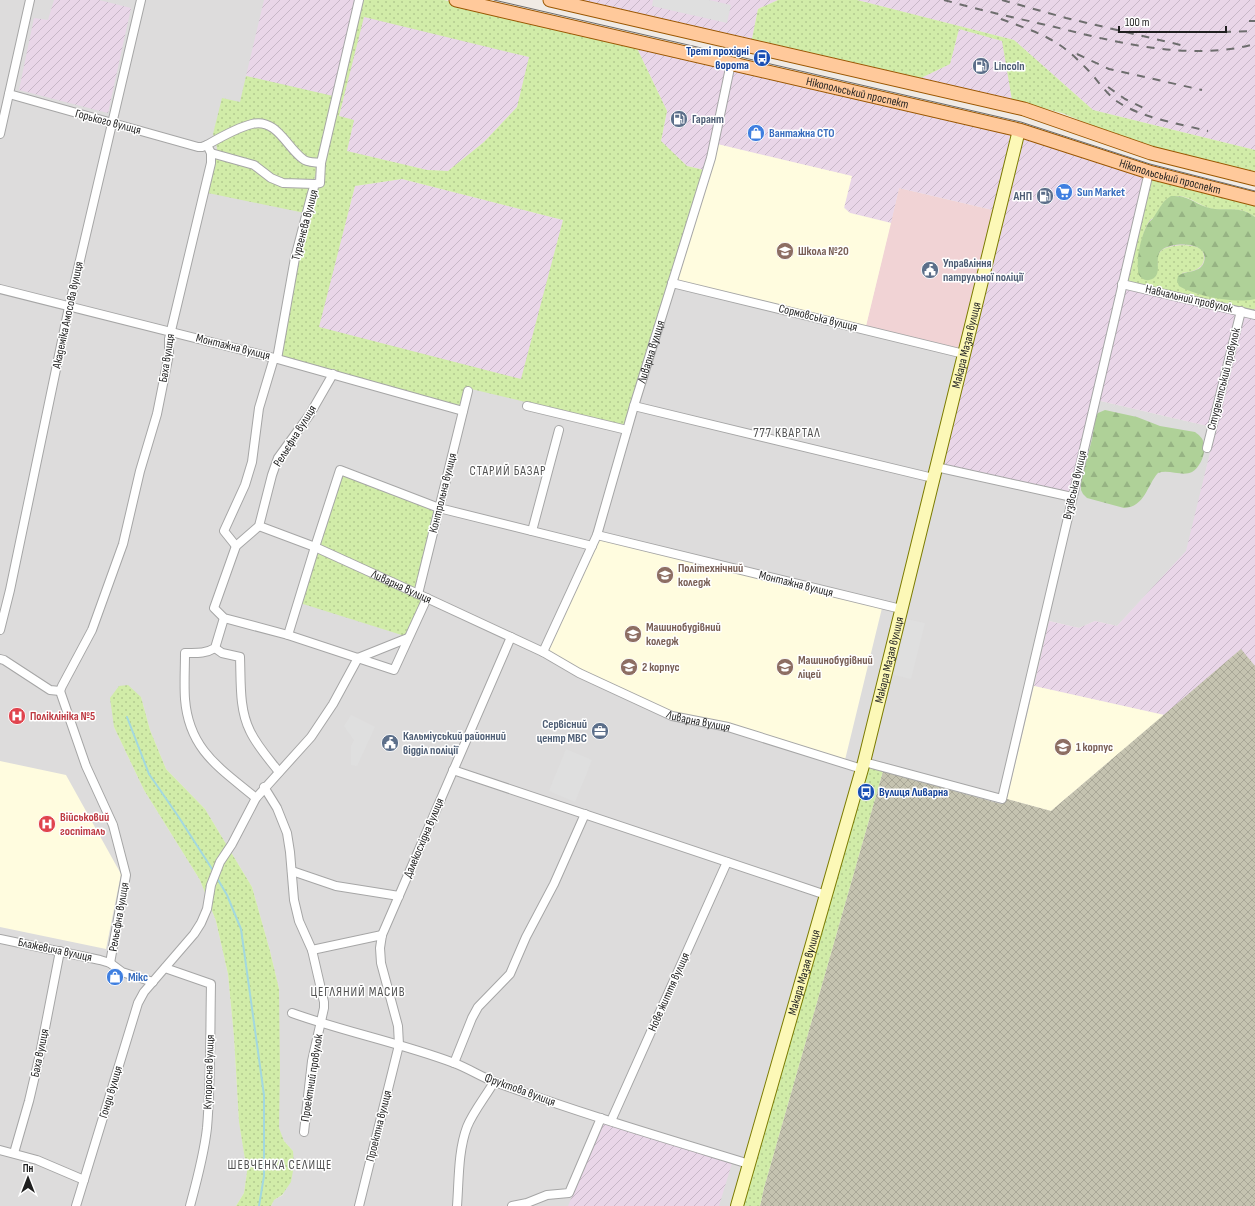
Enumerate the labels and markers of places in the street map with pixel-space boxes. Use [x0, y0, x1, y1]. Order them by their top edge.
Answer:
place label: Треті прохідні ворота [686, 44, 749, 73]
bus stop icon: Треті прохідні ворота [752, 48, 772, 68]
fuel station icon: Lincoln [971, 56, 991, 76]
place label: Lincoln [994, 59, 1025, 74]
fuel station icon: Гарант [669, 109, 689, 129]
place label: Гарант [692, 112, 724, 127]
shop icon: Вантажна СТО [746, 123, 766, 143]
place label: Вантажна СТО [769, 126, 835, 141]
supermarket icon: Sun Market [1054, 182, 1074, 202]
place label: Sun Market [1077, 185, 1125, 200]
fuel station icon: АНП [1035, 186, 1055, 206]
place label: АНП [1013, 189, 1032, 204]
school or university icon: Школа №20 [775, 241, 795, 261]
place label: Школа №20 [798, 244, 849, 259]
place label: Управління патрульної поліції [943, 256, 1024, 285]
public building icon: Управління патрульної поліції [920, 260, 940, 280]
place label: Політехнічний коледж [678, 561, 743, 590]
school or university icon: Політехнічний коледж [655, 565, 675, 585]
place label: Машинобудівний коледж [646, 620, 721, 649]
school or university icon: Машинобудівний коледж [623, 624, 643, 644]
place label: Машинобудівний ліцей [798, 653, 873, 682]
school or university icon: 2 корпус [619, 657, 639, 677]
school or university icon: Машинобудівний ліцей [775, 657, 795, 677]
place label: 2 корпус [642, 660, 680, 675]
hospital icon: Поліклініка №5 [7, 706, 27, 726]
place label: Поліклініка №5 [30, 709, 95, 724]
place label: Сервісний центр МВС [537, 717, 587, 746]
office icon: Сервісний центр МВС [590, 721, 610, 741]
place label: Кальміуський районний відділ поліції [403, 729, 506, 758]
public building icon: Кальміуський районний відділ поліції [380, 733, 400, 753]
school or university icon: 1 корпус [1053, 737, 1073, 757]
place label: 1 корпус [1076, 740, 1113, 755]
bus stop icon: Вулиця Ливарна [856, 782, 876, 802]
place label: Вулиця Ливарна [879, 785, 948, 800]
place label: Військовий госпіталь [60, 810, 109, 839]
hospital icon: Військовий госпіталь [37, 814, 57, 834]
shop icon: Мікс [105, 967, 125, 987]
place label: Мікс [128, 970, 148, 985]

